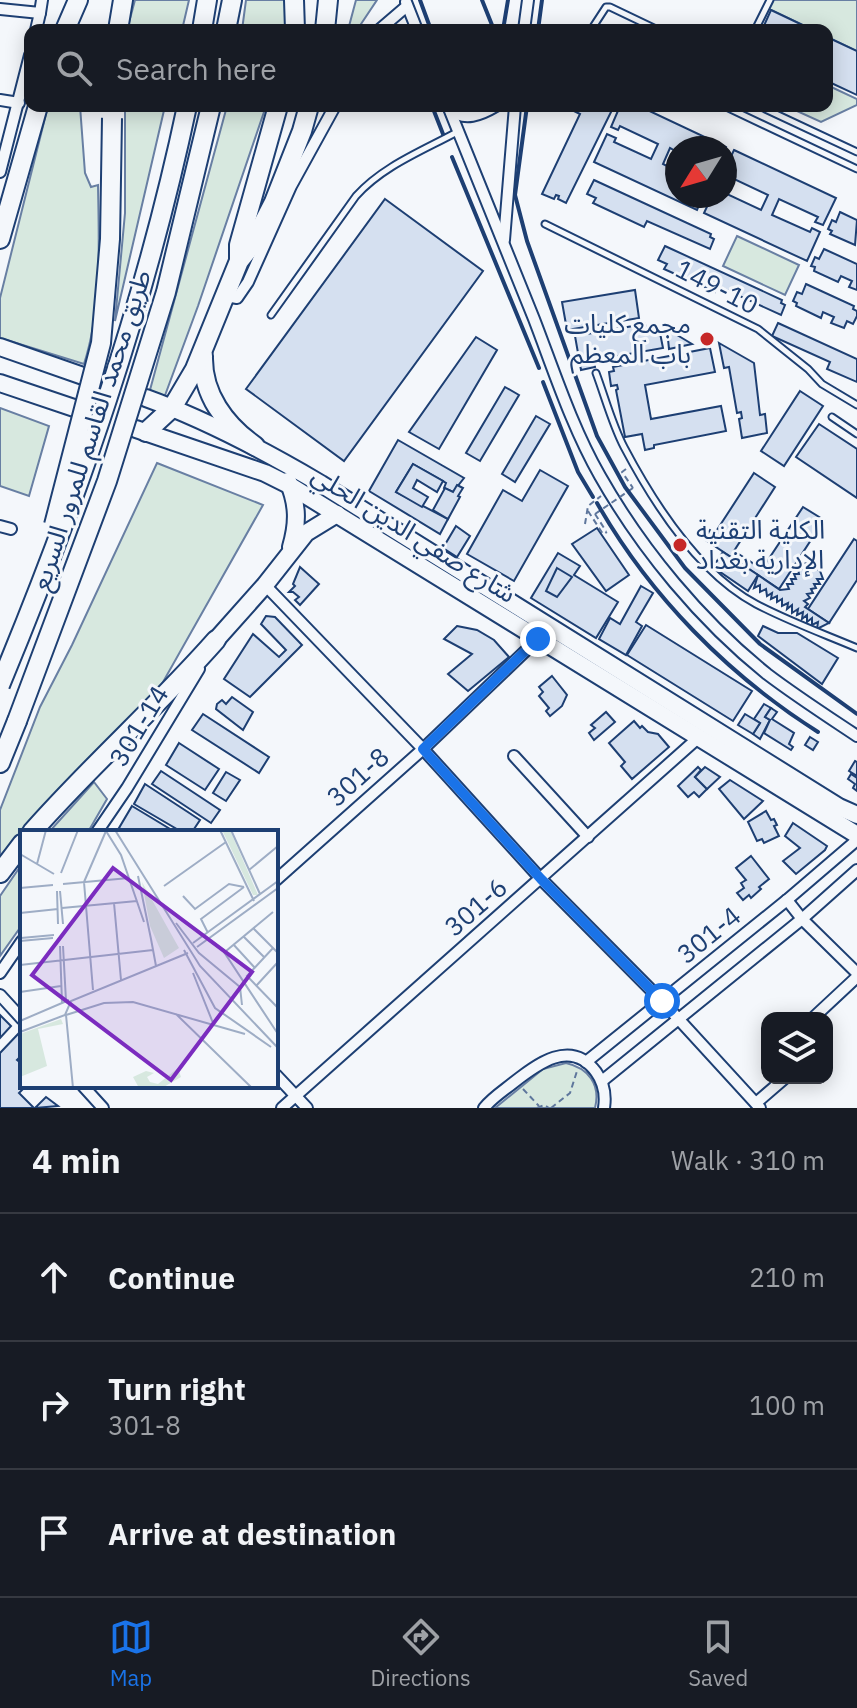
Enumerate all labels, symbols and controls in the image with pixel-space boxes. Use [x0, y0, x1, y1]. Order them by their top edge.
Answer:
search box [24, 24, 833, 112]
icon: search [52, 46, 96, 90]
text: Search here [116, 49, 277, 88]
north arrow [665, 136, 737, 208]
street label: 149-10 [670, 251, 765, 321]
street label: طريق محمد القاسم للمرور السريع [22, 265, 162, 596]
place label: مجمع كليات باب المعظم [564, 306, 691, 374]
marker: مجمع كليات باب المعظم [698, 330, 716, 348]
street label: شارع صفي الدين الحلي [304, 457, 523, 613]
place label: الكلية التقنية الإدارية بغداد [696, 512, 825, 577]
marker: الكلية التقنية الإدارية بغداد [671, 536, 689, 554]
route end [520, 621, 556, 657]
street label: 301-14 [101, 679, 175, 772]
street label: 301-8 [319, 739, 396, 813]
inset map [20, 830, 278, 1088]
street label: 301-6 [437, 870, 514, 943]
street label: 301-4 [669, 898, 747, 970]
route start [644, 983, 680, 1019]
map controls [761, 1012, 833, 1084]
button: layers [761, 1012, 833, 1084]
text: 4 min [32, 1138, 121, 1182]
text: Walk · 310 m [671, 1143, 825, 1177]
icon: ahead [32, 1255, 76, 1299]
text: Continue [108, 1258, 235, 1297]
text: 210 m [749, 1260, 825, 1294]
text: Turn right [108, 1369, 246, 1408]
icon: right [32, 1383, 76, 1427]
text: 100 m [749, 1388, 825, 1422]
text: 301-8 [108, 1408, 181, 1442]
icon: arrive [32, 1511, 76, 1555]
text: Arrive at destination [108, 1514, 396, 1553]
tab: Map [109, 1615, 153, 1692]
tab: Directions [371, 1615, 471, 1692]
tab: Saved [688, 1615, 748, 1692]

